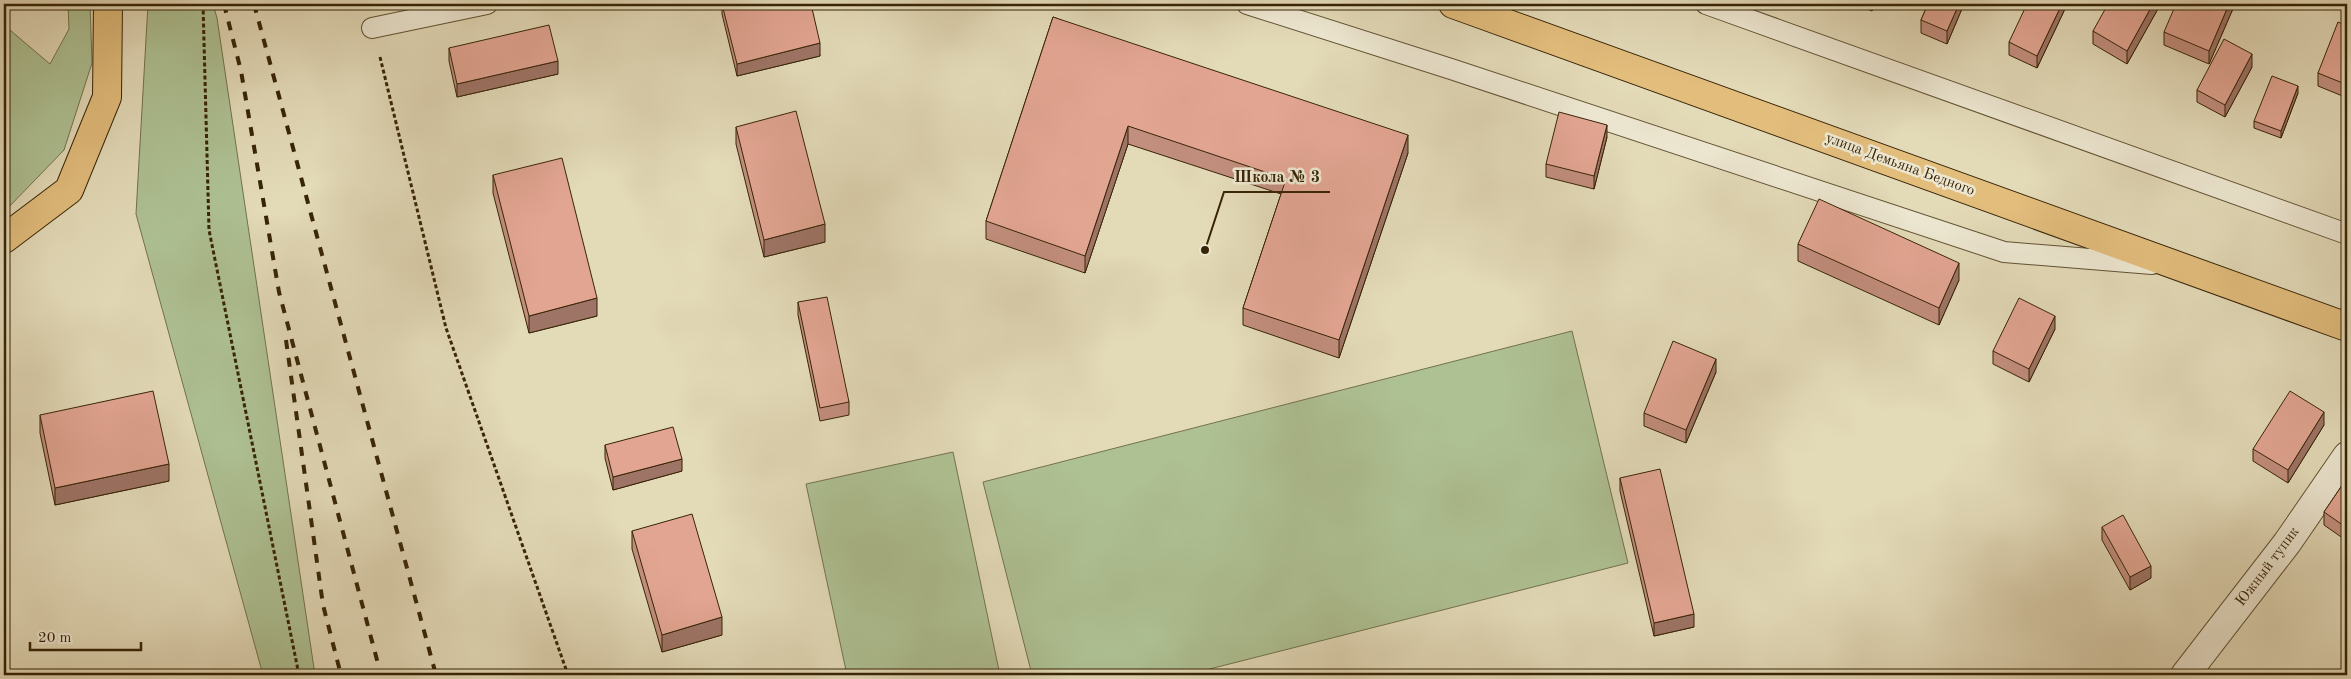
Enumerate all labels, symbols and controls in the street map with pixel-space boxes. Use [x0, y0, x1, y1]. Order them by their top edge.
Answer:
street label: улица Демьяна Бедного [1823, 131, 1977, 199]
callout: Школа № 3 [1224, 161, 1330, 192]
text: Школа № 3 [1234, 170, 1320, 186]
street label: Южный тупик [2233, 524, 2303, 609]
scale bar [30, 619, 141, 651]
text: 20 m [38, 631, 72, 646]

